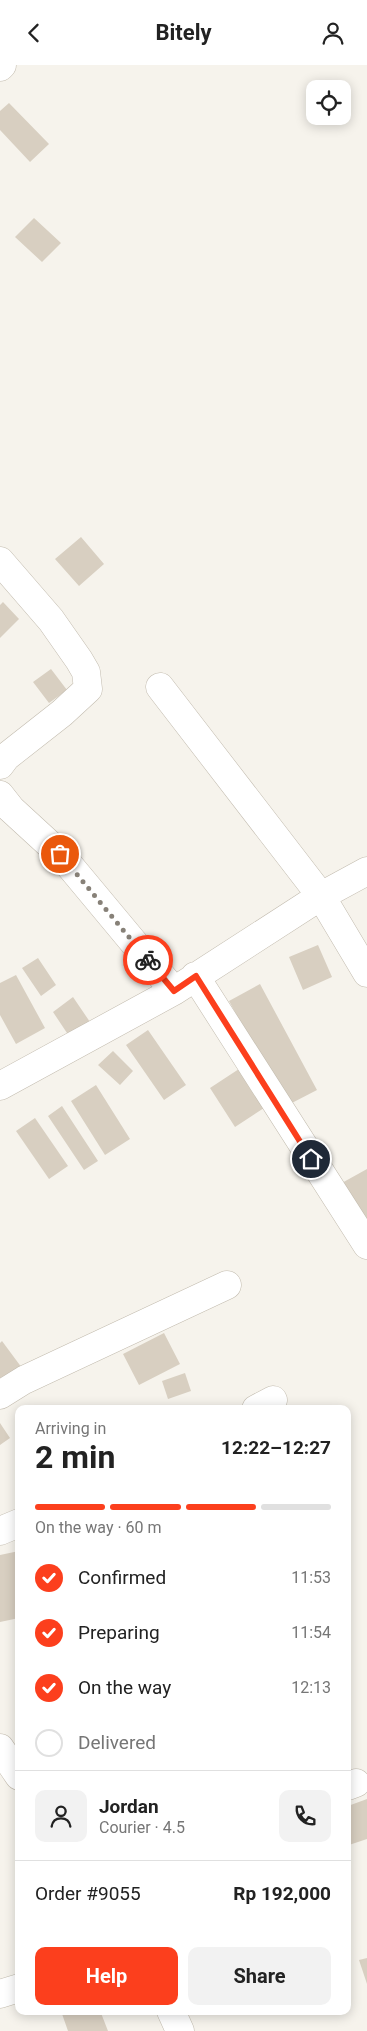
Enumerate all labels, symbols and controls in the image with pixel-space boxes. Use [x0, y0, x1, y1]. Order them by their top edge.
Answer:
icon: back [20, 19, 48, 47]
icon: person [319, 19, 347, 47]
text: Bitely [155, 20, 212, 45]
map controls [306, 80, 351, 125]
button: locate [306, 80, 351, 125]
pin [39, 833, 81, 875]
icon: bag [46, 840, 74, 868]
courier [123, 935, 173, 985]
icon: bike [134, 946, 162, 974]
pin [290, 1138, 332, 1180]
icon: home [297, 1145, 325, 1173]
text: Arriving in [35, 1419, 106, 1438]
text: 12:22–12:27 [221, 1436, 331, 1459]
text: 2 min [35, 1438, 115, 1476]
text: On the way · 60 m [35, 1518, 162, 1537]
icon: check [35, 1564, 63, 1592]
text: Confirmed [78, 1566, 166, 1589]
text: 11:53 [291, 1568, 331, 1587]
icon: check [35, 1619, 63, 1647]
text: Preparing [78, 1621, 160, 1644]
text: 11:54 [291, 1623, 331, 1642]
icon: check [35, 1674, 63, 1702]
text: On the way [78, 1676, 171, 1699]
text: 12:13 [291, 1678, 331, 1697]
text: Delivered [78, 1731, 156, 1754]
button: person [35, 1790, 87, 1842]
button: phone [279, 1790, 331, 1842]
text: Jordan [99, 1795, 159, 1818]
text: Courier · 4.5 [99, 1818, 185, 1837]
text: Order #9055 [35, 1882, 141, 1905]
text: Rp 192,000 [233, 1882, 331, 1905]
button: Help [35, 1947, 178, 2005]
button: Share [188, 1947, 331, 2005]

